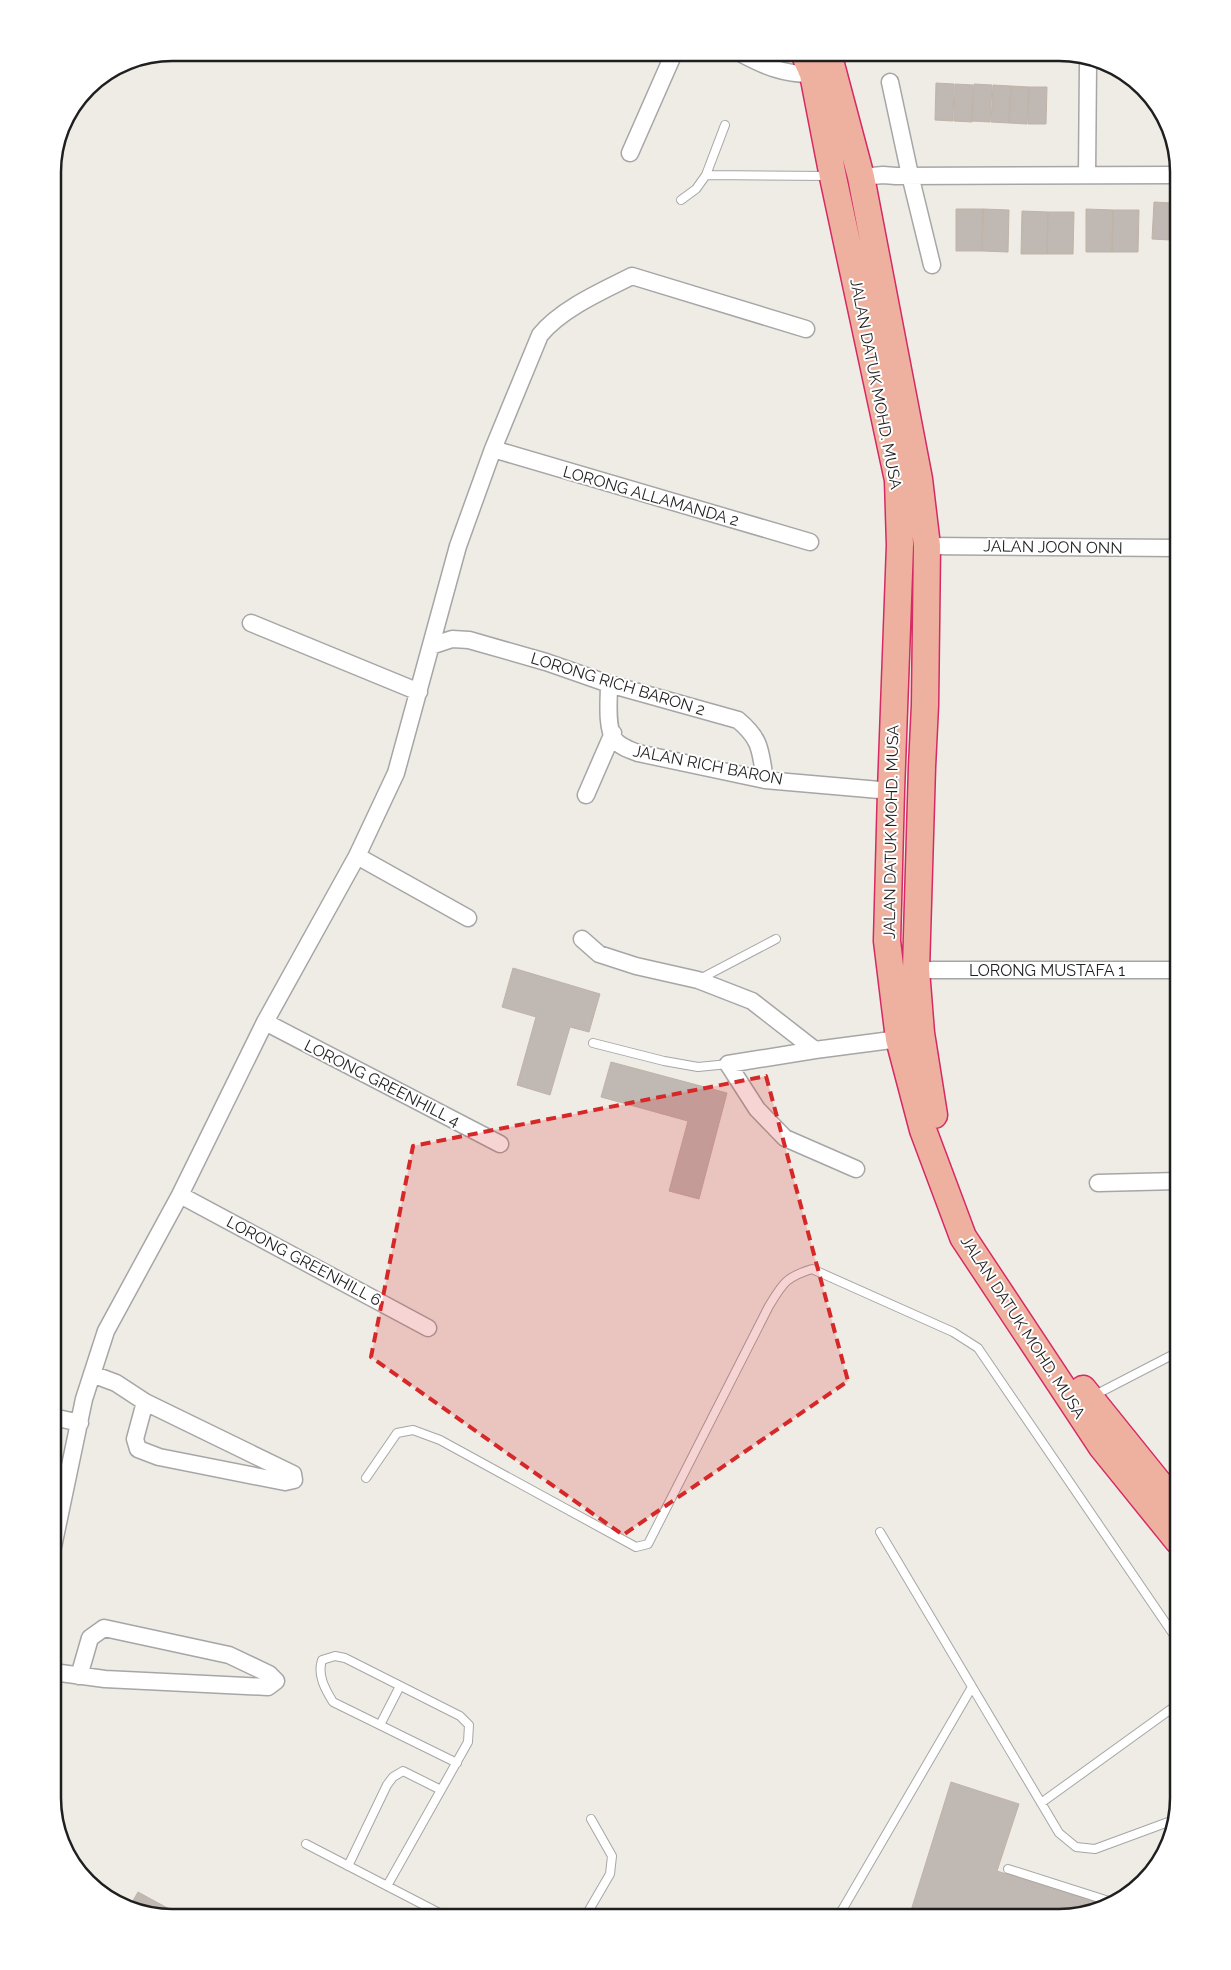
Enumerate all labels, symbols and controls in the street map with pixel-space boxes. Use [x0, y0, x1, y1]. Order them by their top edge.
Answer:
street label: JALAN DATUK MOHD. MUSA [846, 277, 906, 491]
street label: LORONG ALLAMANDA 2 [561, 462, 741, 530]
street label: JALAN JOON ONN [983, 536, 1123, 558]
street label: LORONG RICH BARON 2 [529, 648, 707, 720]
street label: JALAN DATUK MOHD. MUSA [880, 725, 902, 939]
street label: JALAN RICH BARON [632, 741, 784, 789]
street label: LORONG MUSTAFA 1 [969, 961, 1125, 980]
street label: LORONG GREENHILL 4 [301, 1036, 463, 1131]
street label: LORONG GREENHILL 6 [223, 1212, 385, 1310]
street label: JALAN DATUK MOHD. MUSA [957, 1232, 1089, 1422]

